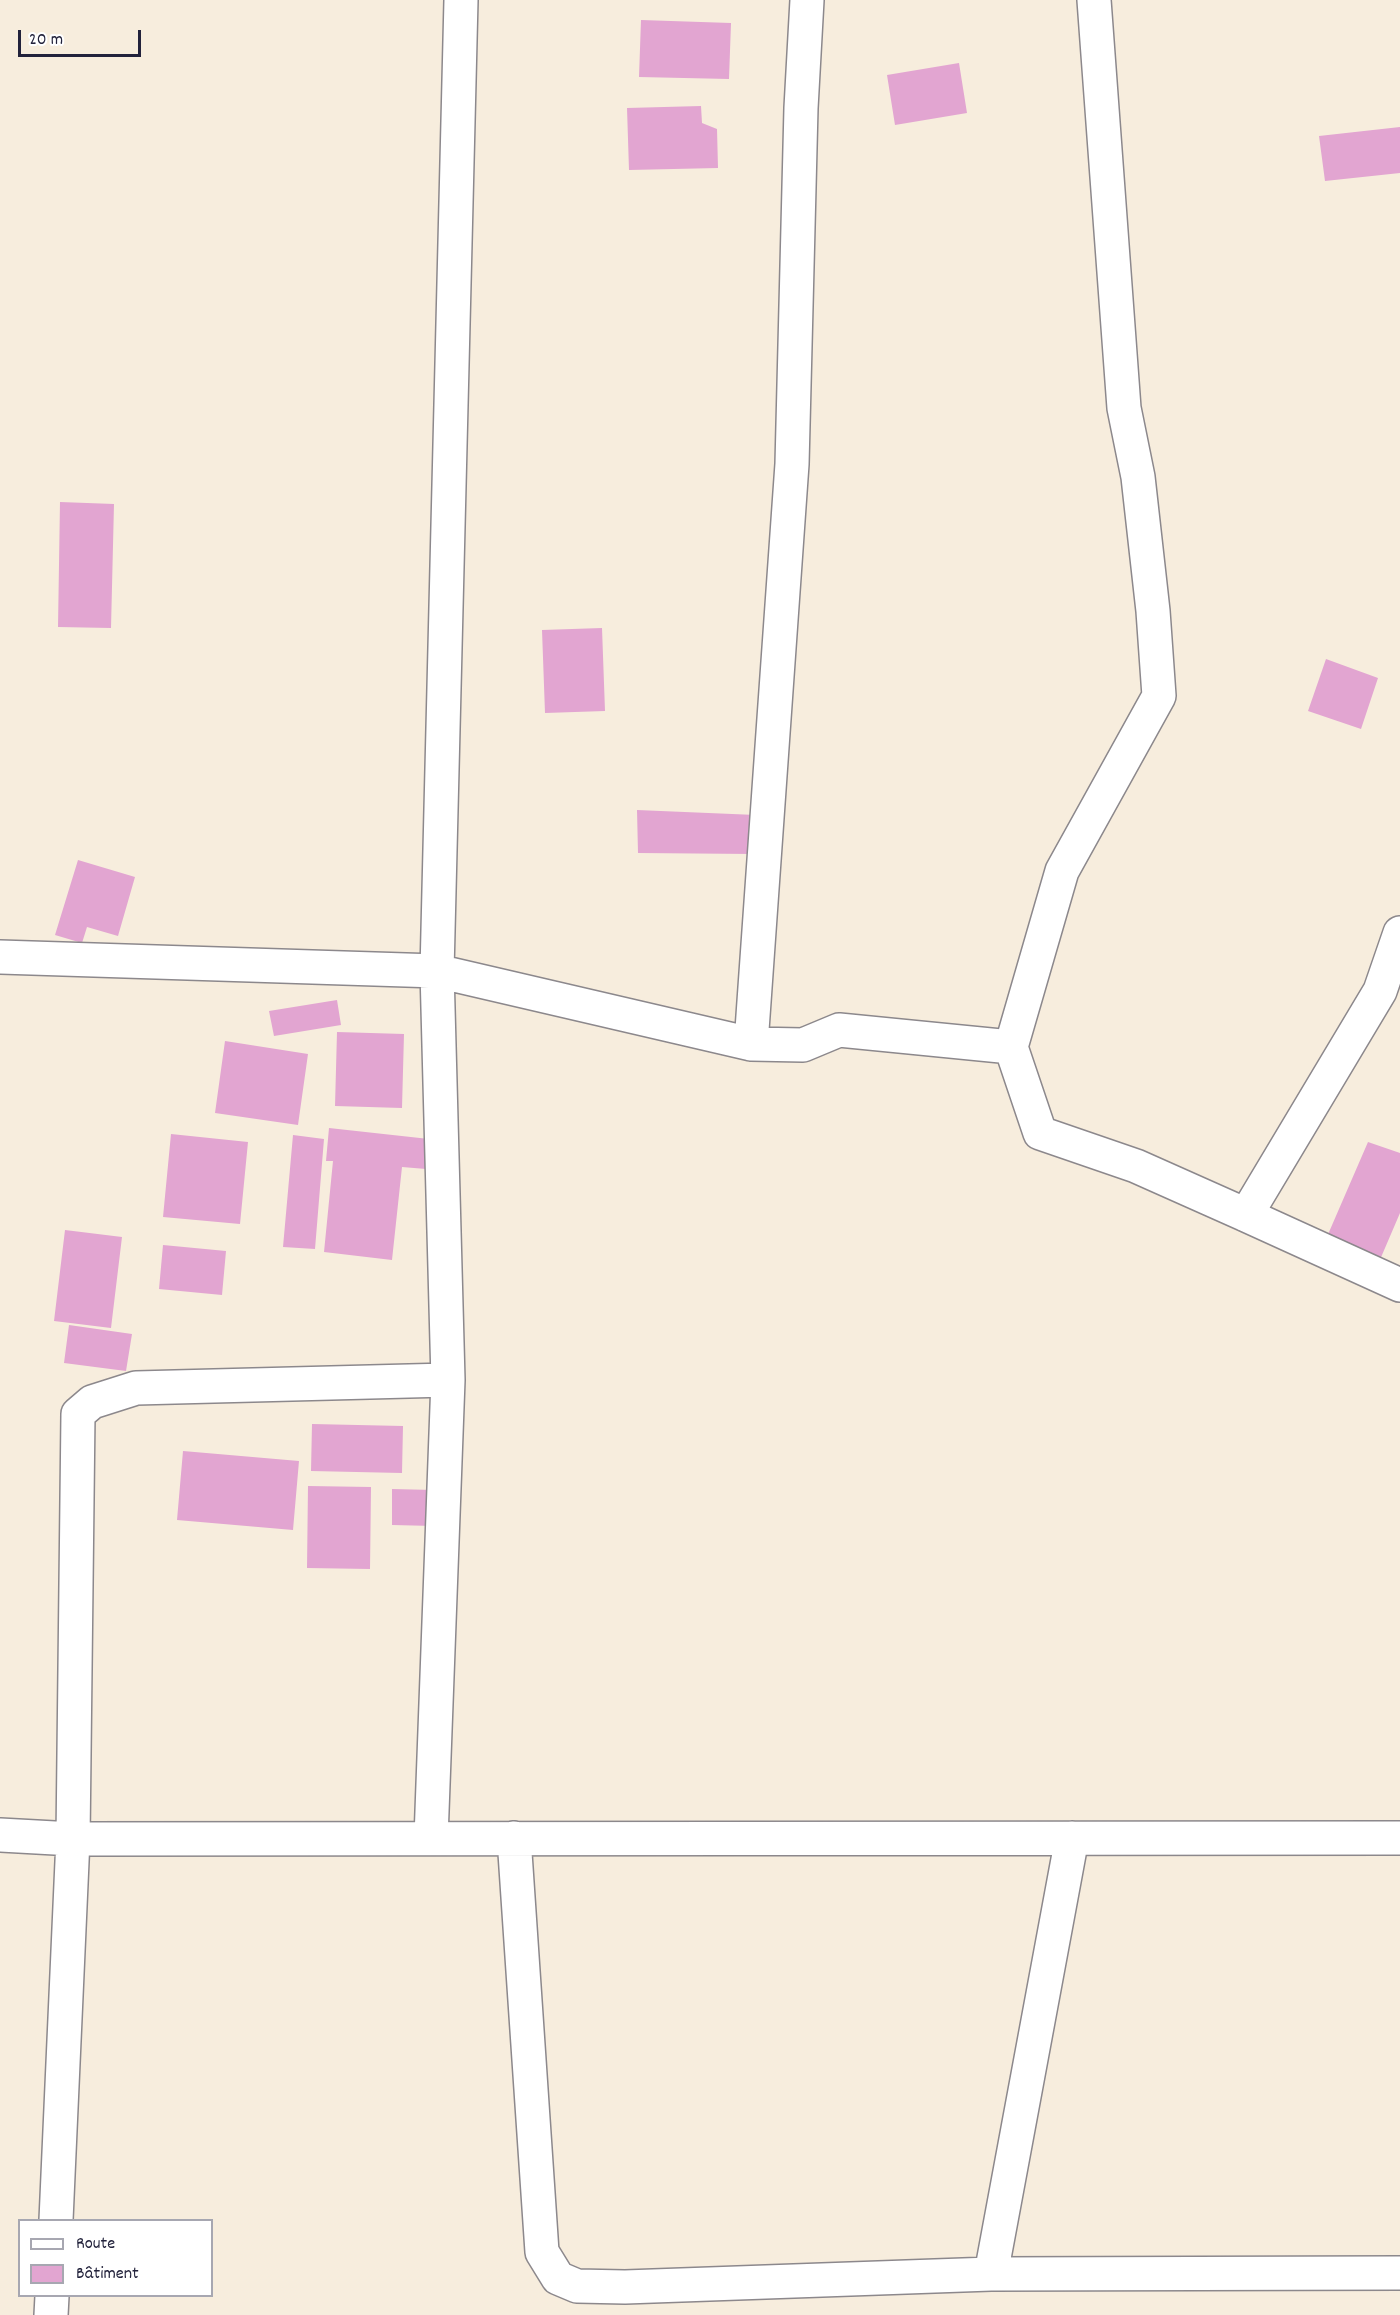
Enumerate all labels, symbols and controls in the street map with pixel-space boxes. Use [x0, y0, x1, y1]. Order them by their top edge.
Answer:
scale bar [21, 18, 144, 56]
text: 20 m [29, 28, 63, 53]
legend [18, 2219, 213, 2297]
text: Route [76, 2232, 115, 2257]
text: Bâtiment [76, 2262, 139, 2287]

